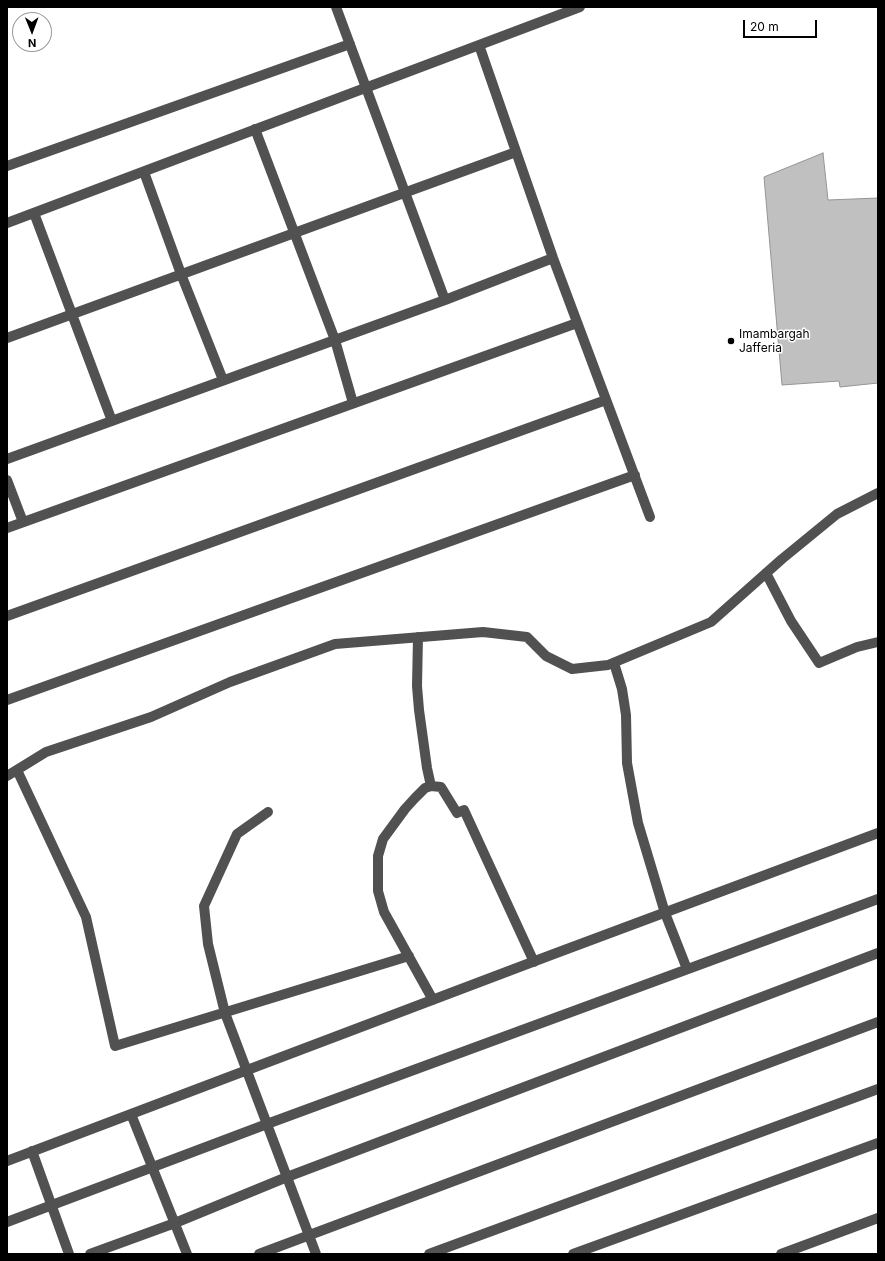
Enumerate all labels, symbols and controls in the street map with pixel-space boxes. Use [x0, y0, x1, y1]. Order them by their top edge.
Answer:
north arrow [12, 12, 52, 52]
scale bar [745, 12, 819, 38]
text: 20 m [750, 19, 779, 34]
text: N [28, 36, 37, 50]
place label: Imambargah Jafferia [739, 327, 810, 355]
marker: Imambargah Jafferia [726, 336, 736, 346]

